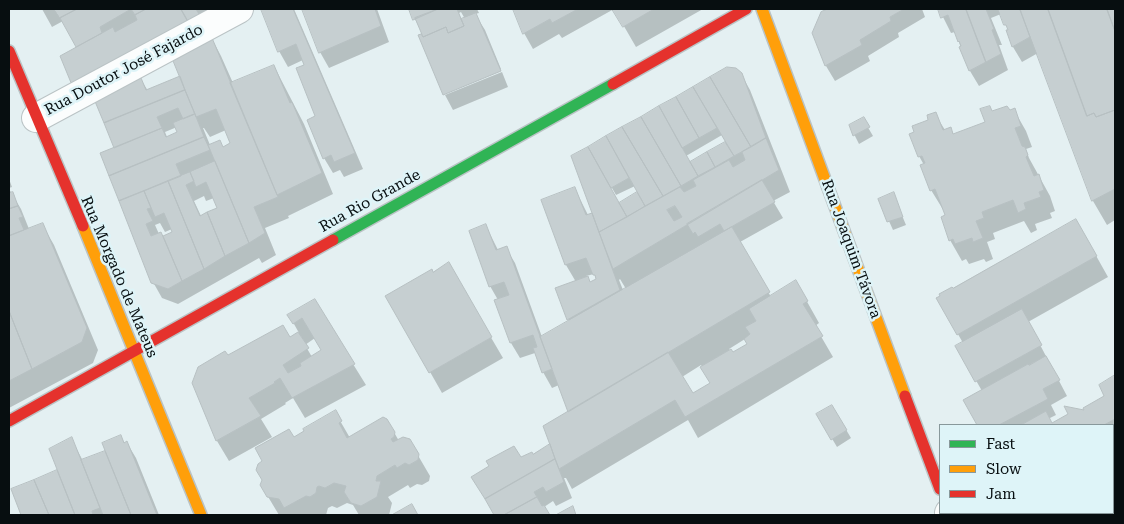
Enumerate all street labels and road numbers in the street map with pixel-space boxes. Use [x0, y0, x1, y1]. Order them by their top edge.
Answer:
street label: Rua Doutor José Fajardo [42, 21, 206, 119]
street label: Rua Rio Grande [316, 166, 424, 236]
street label: Rua Joaquim Távora [818, 177, 884, 321]
street label: Rua Morgado de Mateus [77, 194, 161, 360]

